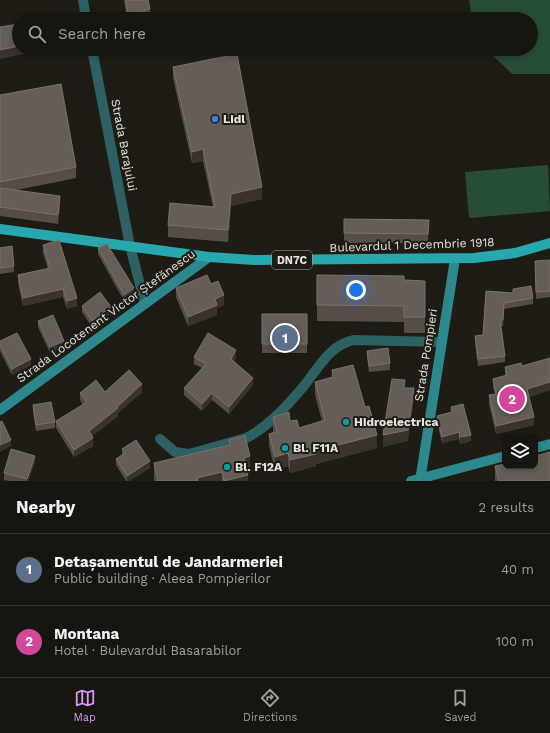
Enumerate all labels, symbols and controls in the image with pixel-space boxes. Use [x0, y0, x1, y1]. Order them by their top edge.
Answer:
search box [12, 12, 538, 56]
icon: search [26, 23, 48, 45]
text: Search here [58, 25, 146, 43]
street label: Strada Barajului [108, 98, 140, 192]
place label: Lidl [223, 112, 245, 126]
marker: Lidl [210, 114, 220, 124]
street label: Bulevardul 1 Decembrie 1918 [329, 235, 495, 255]
street label: Strada Locotenent Victor Ștefănescu [14, 247, 198, 385]
road number: DN7C [272, 251, 312, 269]
your location [346, 280, 366, 300]
street label: Strada Pompieri [412, 308, 440, 402]
pin: 1 [272, 323, 298, 353]
pin: 2 [499, 384, 525, 414]
place label: Hidroelectrica [354, 415, 439, 429]
marker: Hidroelectrica [341, 417, 351, 427]
map controls [502, 433, 538, 469]
button: layers [502, 433, 538, 469]
place label: Bl. F11A [293, 441, 339, 455]
marker: Bl. F11A [280, 443, 290, 453]
place label: Bl. F12A [235, 460, 283, 474]
marker: Bl. F12A [222, 462, 232, 472]
text: Nearby [16, 497, 75, 517]
text: 2 results [479, 500, 534, 515]
text: Detașamentul de Jandarmeriei [54, 553, 283, 571]
text: 1 [26, 562, 32, 577]
text: 40 m [501, 562, 534, 577]
text: Public building · Aleea Pompierilor [54, 571, 271, 586]
text: Montana [54, 625, 119, 643]
text: 2 [25, 634, 33, 649]
text: 100 m [496, 634, 534, 649]
text: Hotel · Bulevardul Basarabilor [54, 643, 242, 658]
tab: Map [74, 687, 96, 724]
tab: Directions [243, 687, 297, 724]
tab: Saved [444, 687, 476, 724]

